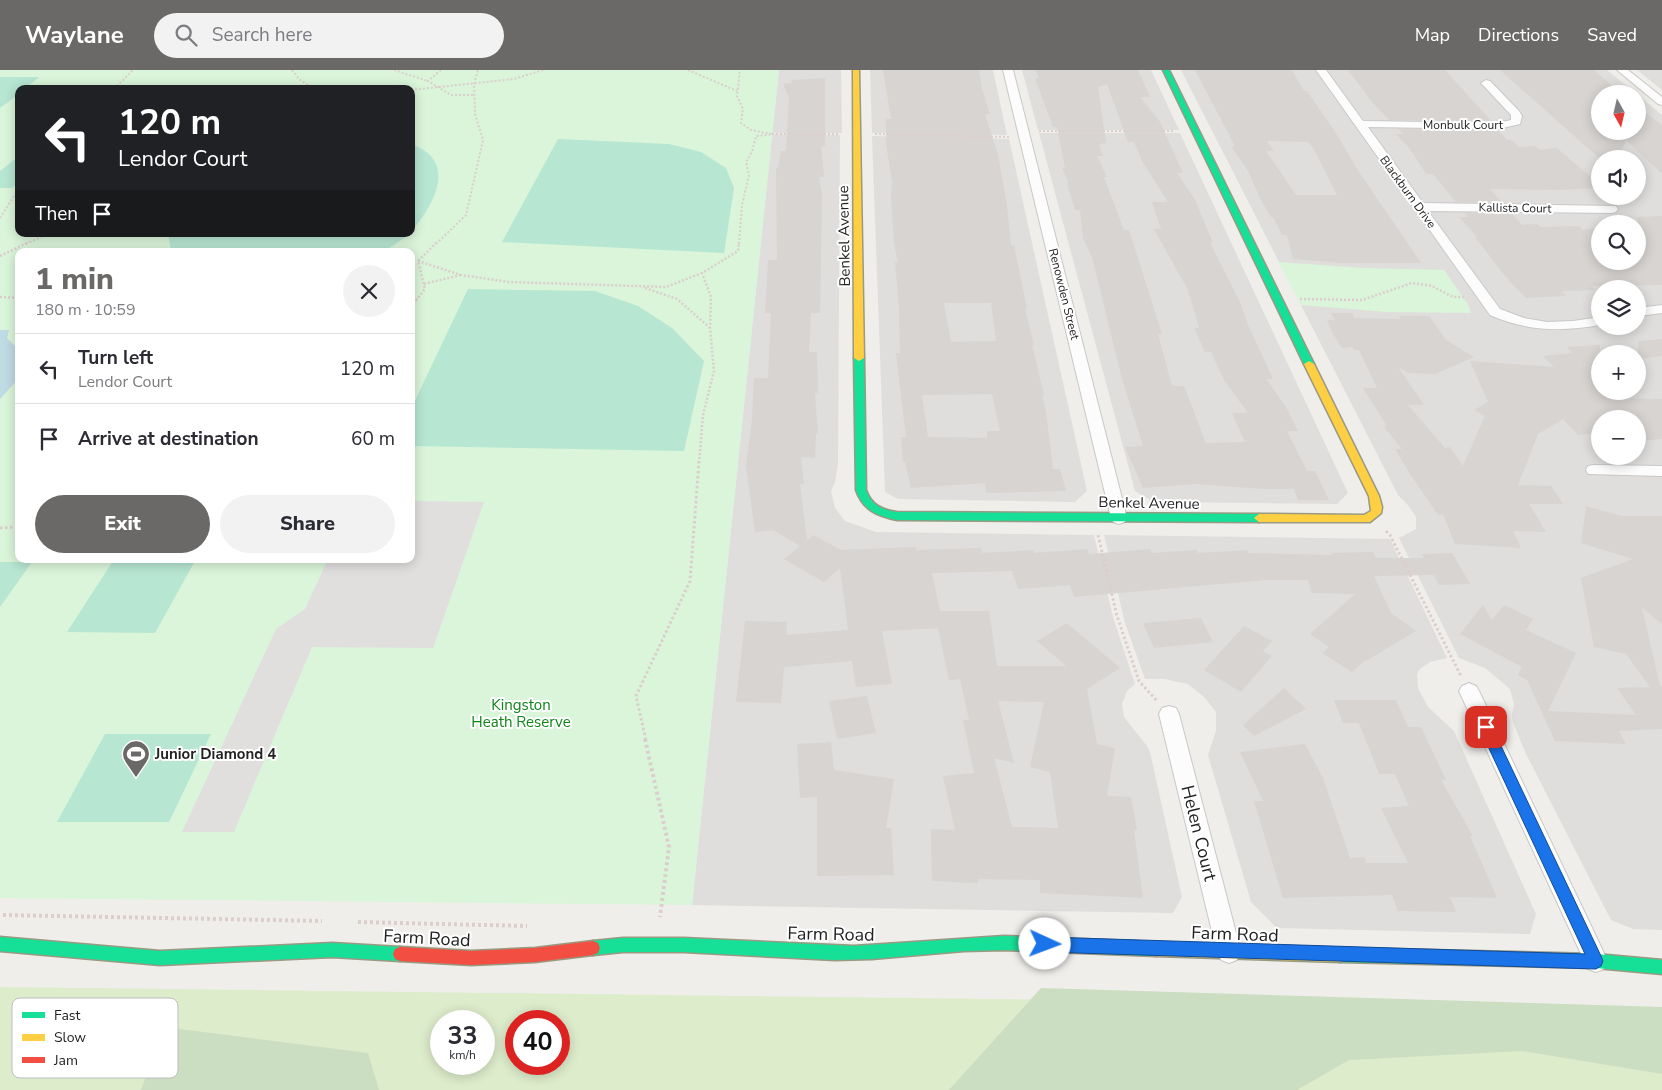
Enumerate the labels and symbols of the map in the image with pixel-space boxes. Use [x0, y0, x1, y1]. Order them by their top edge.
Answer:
north arrow [1591, 85, 1646, 140]
street label: Monbulk Court [1423, 117, 1504, 133]
street label: Blackburn Drive [1376, 153, 1440, 231]
street label: Benkel Avenue [833, 185, 855, 287]
street label: Kallista Court [1478, 199, 1552, 217]
street label: Renowden Street [1045, 247, 1083, 342]
street label: Benkel Avenue [1098, 492, 1200, 514]
park label: Kingston Heath Reserve [471, 695, 571, 732]
pin [1465, 706, 1507, 748]
sports icon: Junior Diamond 4 [121, 739, 151, 778]
place label: Junior Diamond 4 [154, 744, 276, 764]
street label: Helen Court [1176, 783, 1223, 884]
position arrow [1018, 917, 1070, 969]
street label: Farm Road [1191, 920, 1279, 948]
street label: Farm Road [787, 921, 875, 947]
street label: Farm Road [383, 924, 471, 952]
legend [12, 998, 178, 1078]
text: Fast [54, 1006, 80, 1025]
speed limit sign: 40 [505, 1010, 570, 1075]
text: Slow [54, 1028, 86, 1047]
text: Jam [53, 1051, 78, 1070]

